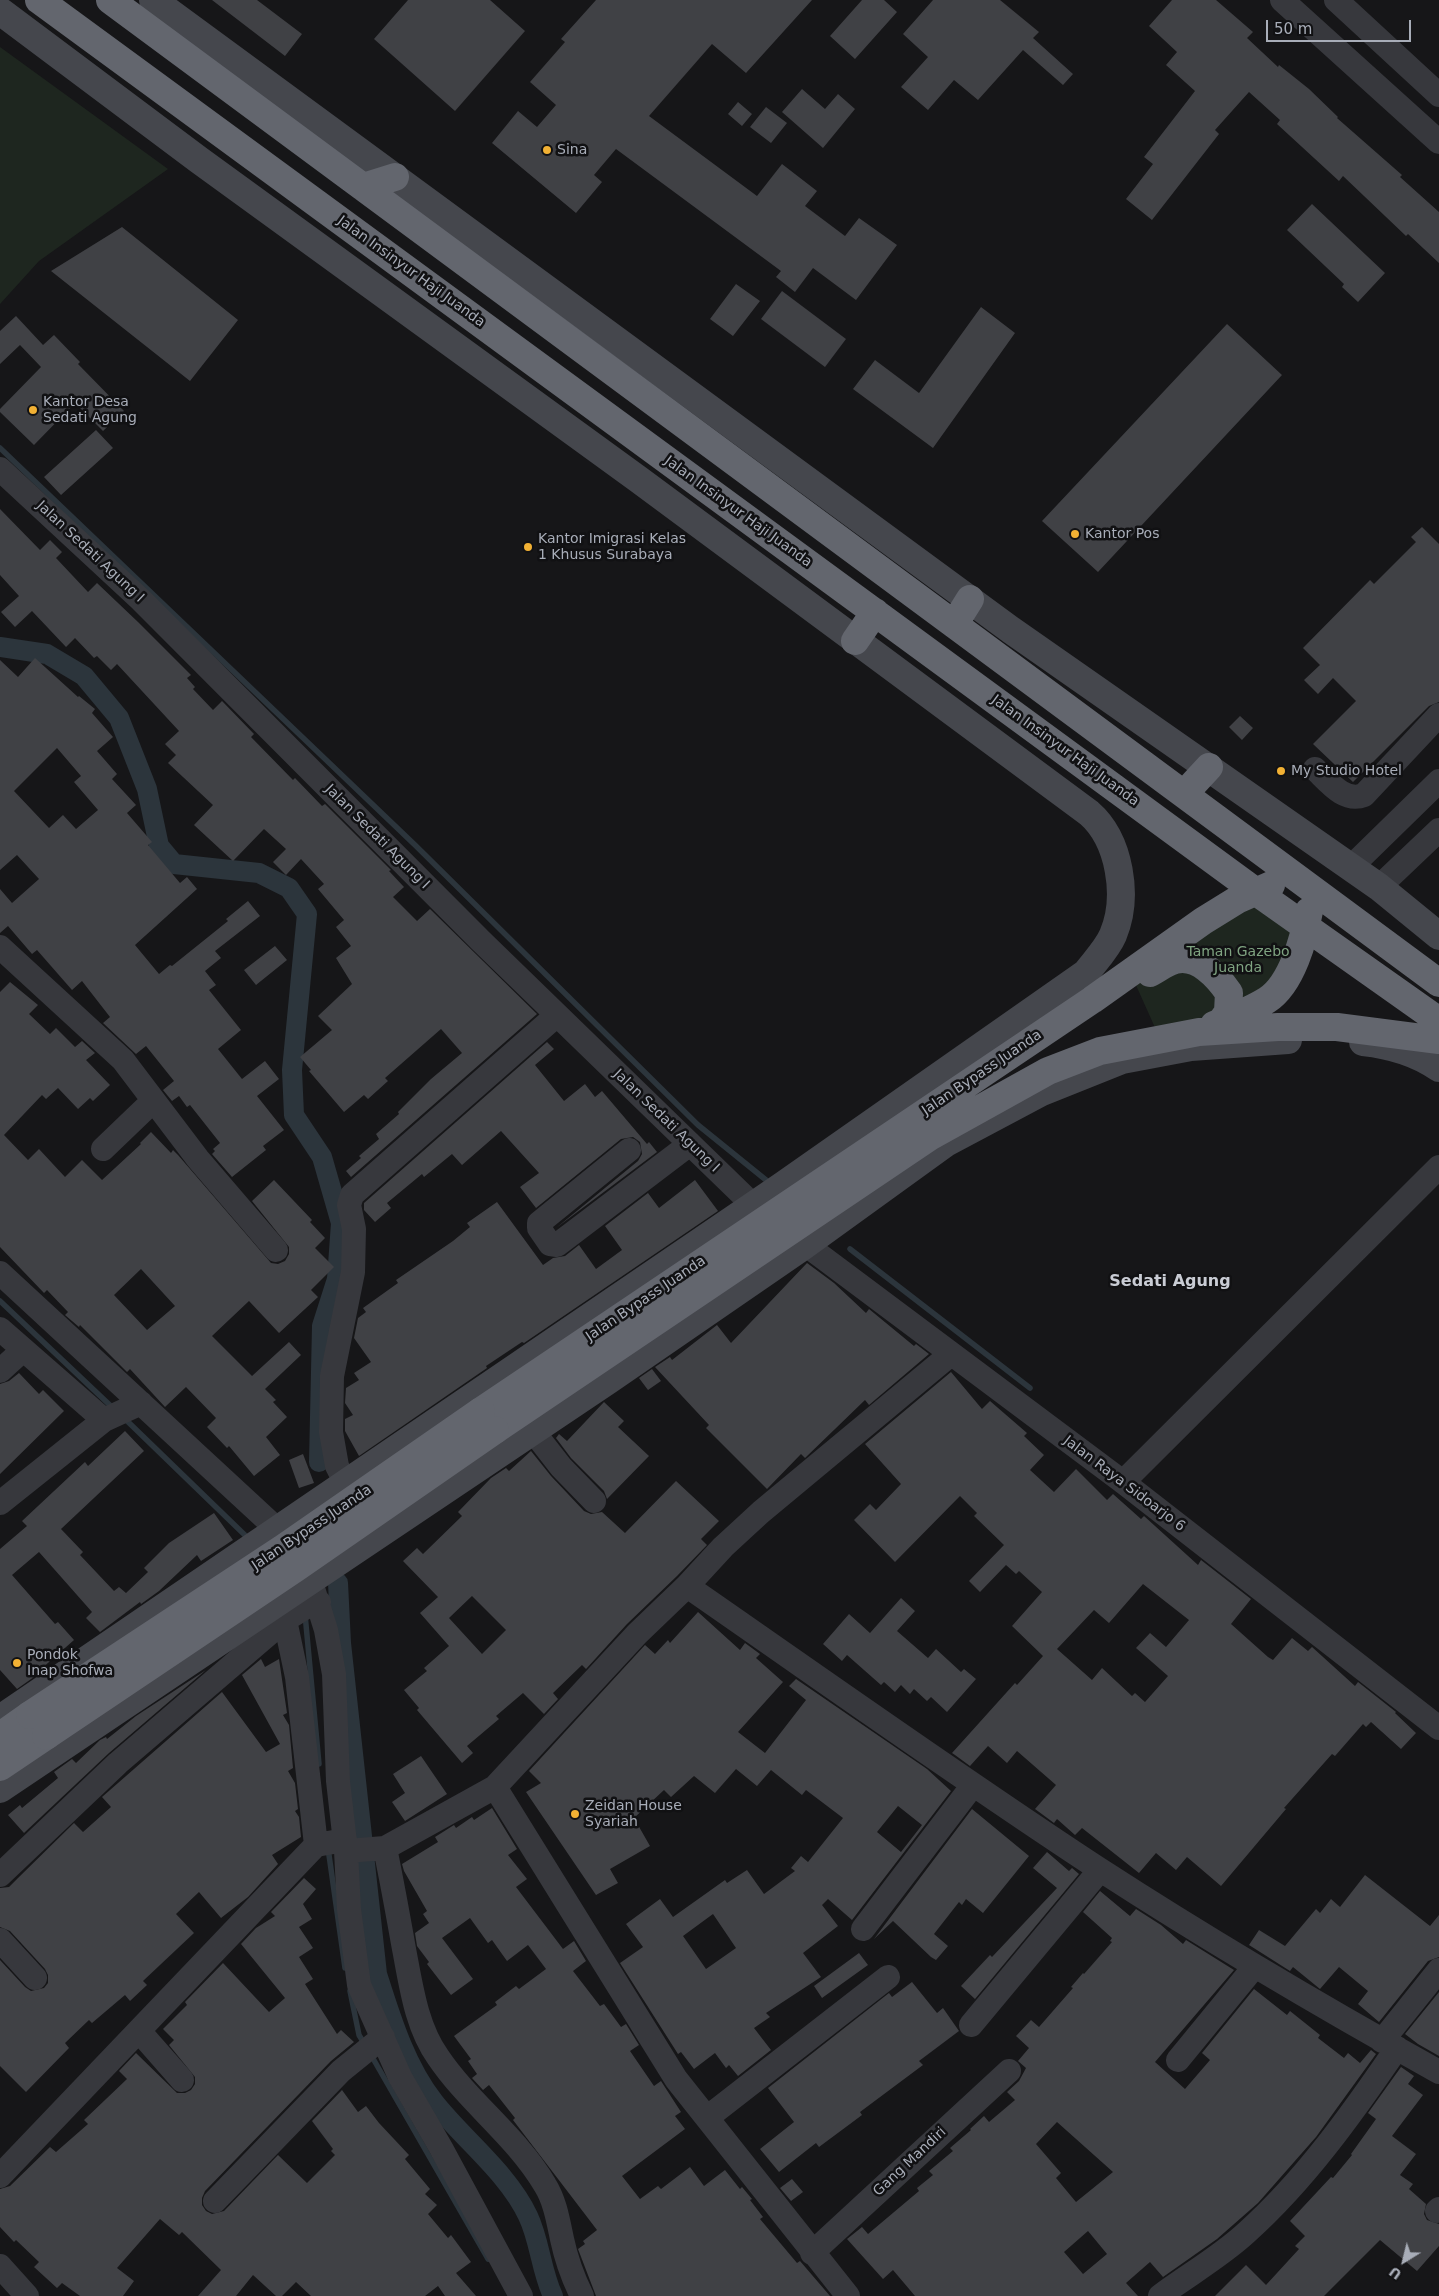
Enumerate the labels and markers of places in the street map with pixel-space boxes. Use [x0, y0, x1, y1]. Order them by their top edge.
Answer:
place label: Sina [557, 142, 587, 158]
marker: Sina [541, 144, 553, 156]
place label: Kantor Desa Sedati Agung [43, 394, 137, 427]
marker: Kantor Desa Sedati Agung [27, 404, 39, 416]
place label: Kantor Pos [1085, 526, 1159, 542]
marker: Kantor Pos [1069, 528, 1081, 540]
place label: Kantor Imigrasi Kelas 1 Khusus Surabaya [538, 531, 686, 564]
marker: Kantor Imigrasi Kelas 1 Khusus Surabaya [522, 541, 534, 553]
place label: My Studio Hotel [1291, 763, 1402, 779]
marker: My Studio Hotel [1275, 765, 1287, 777]
place label: Pondok Inap Shofwa [27, 1647, 113, 1680]
marker: Pondok Inap Shofwa [11, 1657, 23, 1669]
place label: Zeidan House Syariah [585, 1798, 682, 1830]
marker: Zeidan House Syariah [569, 1808, 581, 1820]

